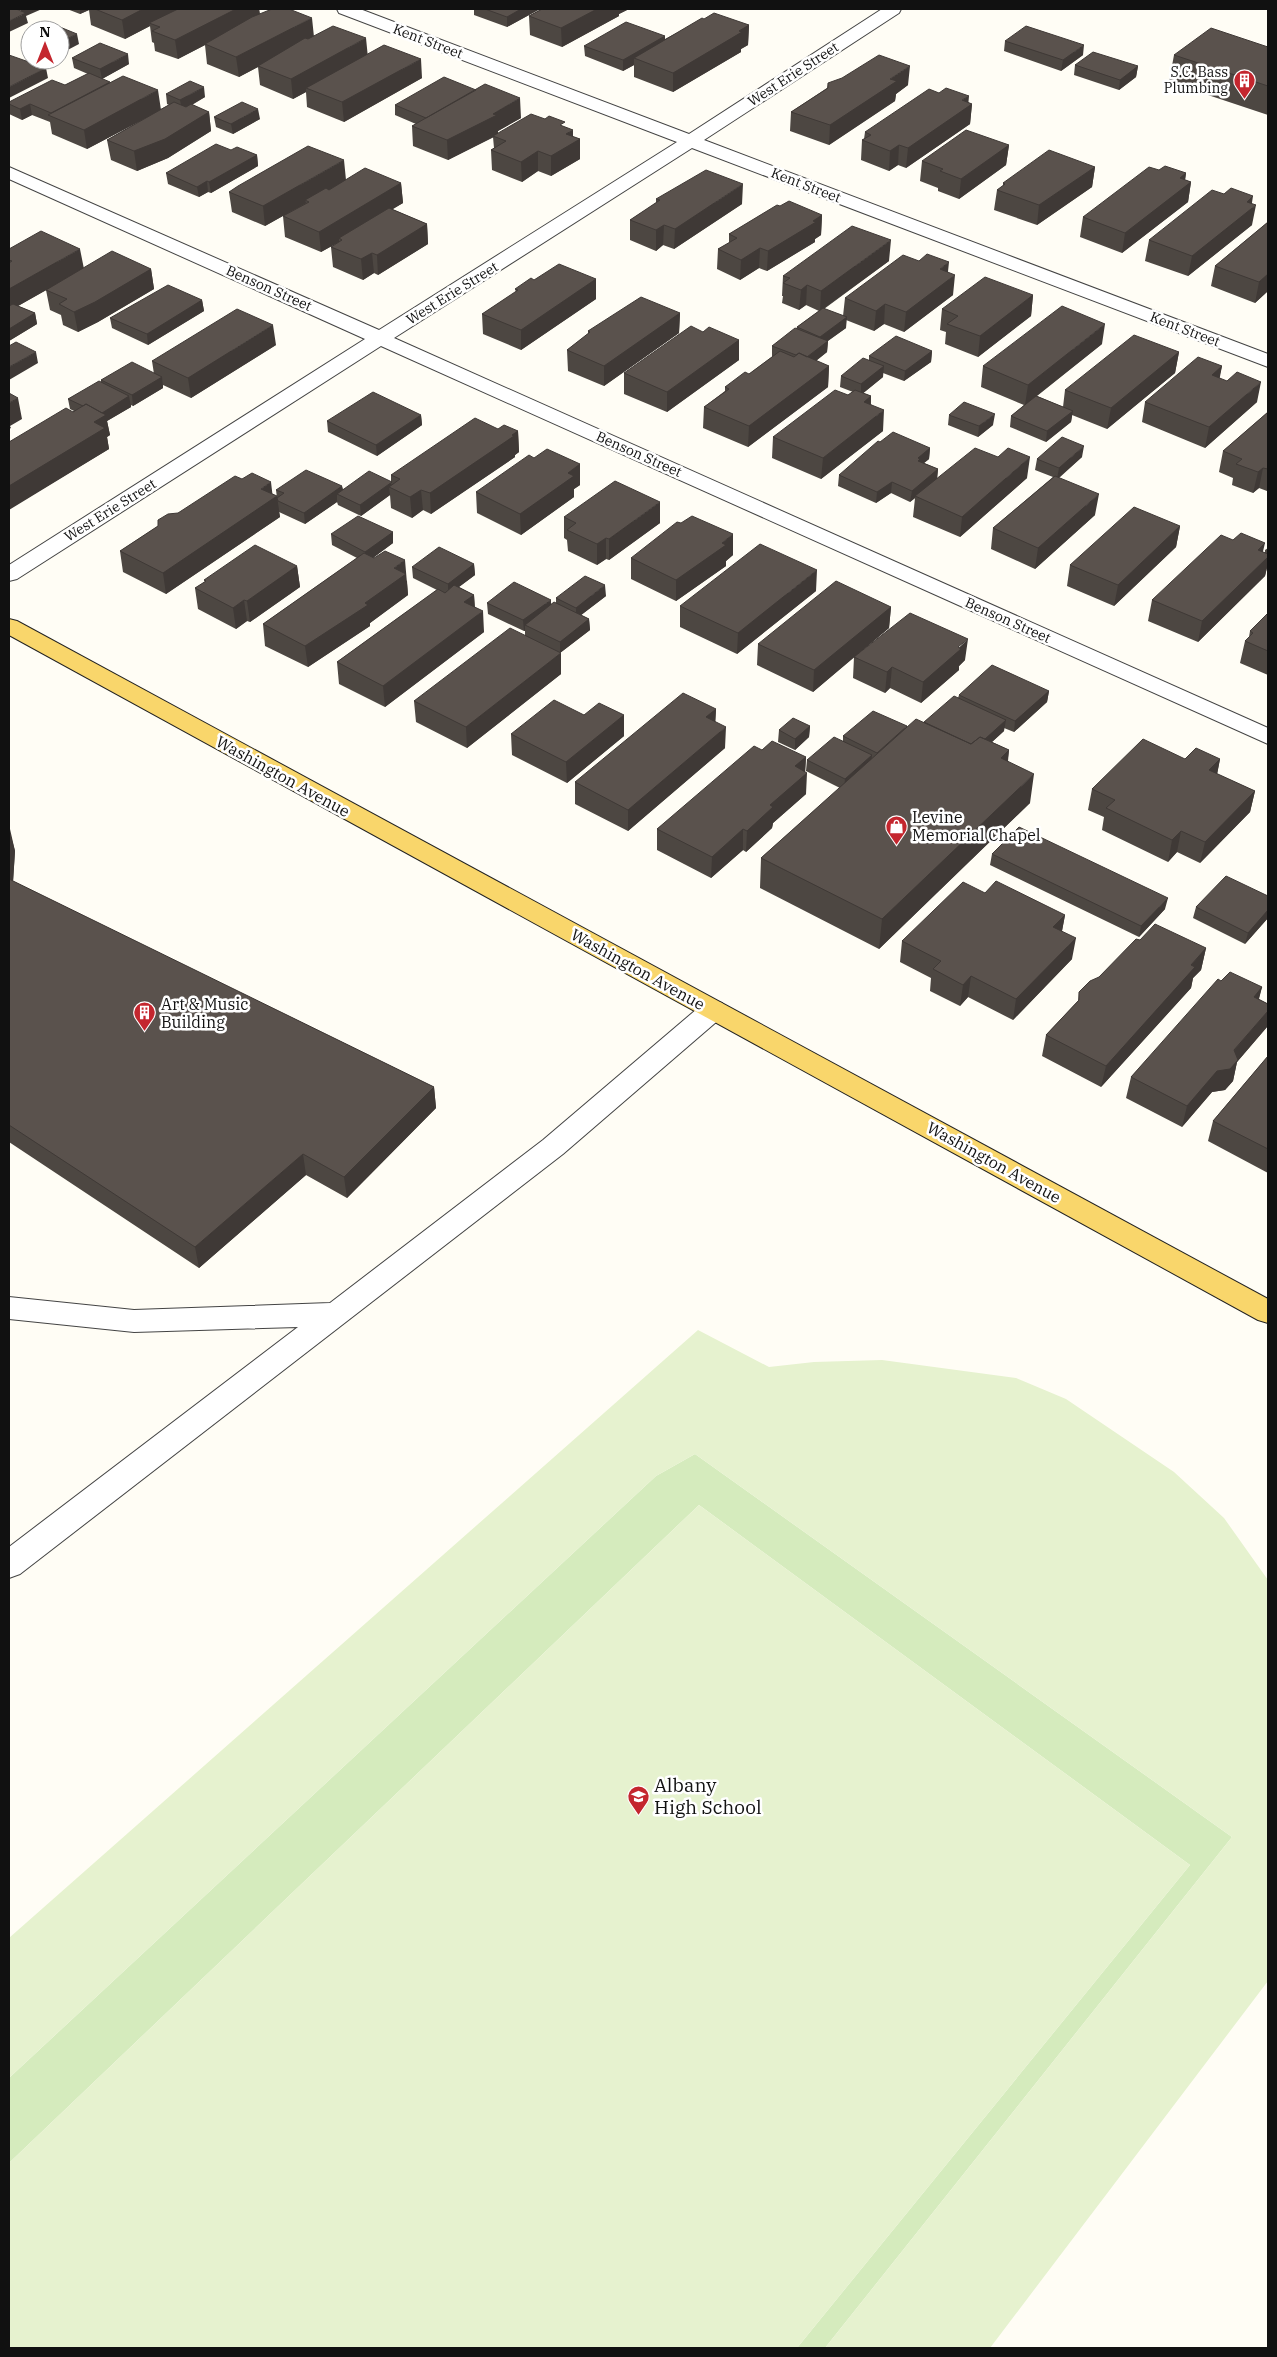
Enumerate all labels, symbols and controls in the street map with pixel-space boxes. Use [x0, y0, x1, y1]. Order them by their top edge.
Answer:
street label: Kent Street [390, 19, 466, 63]
north arrow [20, 20, 70, 70]
text: N [39, 23, 51, 41]
street label: West Erie Street [744, 38, 842, 110]
place label: S.C. Bass Plumbing [1164, 63, 1228, 97]
building icon: S.C. Bass Plumbing [1232, 68, 1256, 99]
street label: Kent Street [768, 163, 844, 207]
street label: West Erie Street [403, 258, 501, 328]
street label: Benson Street [223, 261, 315, 315]
street label: Kent Street [1147, 307, 1223, 351]
street label: Benson Street [593, 427, 685, 481]
street label: West Erie Street [61, 475, 159, 545]
street label: Benson Street [962, 593, 1054, 647]
street label: Washington Avenue [213, 731, 353, 821]
place label: Levine Memorial Chapel [912, 807, 1041, 845]
shop icon: Levine Memorial Chapel [884, 814, 908, 845]
street label: Washington Avenue [568, 924, 708, 1014]
place label: Art & Music Building [161, 994, 249, 1032]
building icon: Art & Music Building [133, 1001, 157, 1032]
street label: Washington Avenue [924, 1117, 1064, 1207]
place label: Albany High School [654, 1773, 762, 1819]
school or university icon: Albany High School [626, 1784, 650, 1815]

